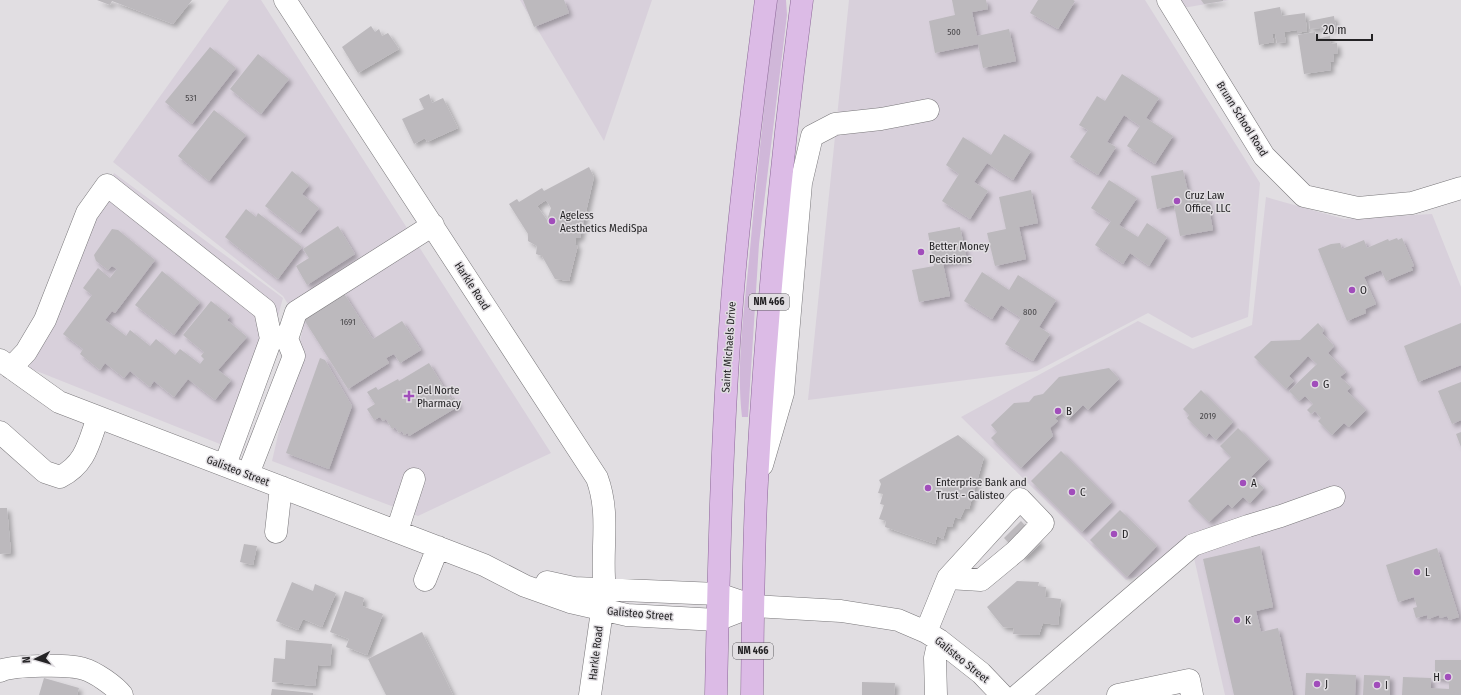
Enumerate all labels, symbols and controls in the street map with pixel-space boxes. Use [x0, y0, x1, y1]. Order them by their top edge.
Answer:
scale bar [1317, 16, 1372, 42]
text: 20 m [1323, 23, 1347, 37]
house number: 500 [947, 27, 961, 37]
street label: Brunn School Road [1214, 79, 1270, 159]
house number: 531 [185, 93, 197, 103]
place label: Cruz Law Office, LLC [1185, 189, 1231, 215]
marker: Cruz Law Office, LLC [1172, 196, 1182, 206]
place label: Ageless Aesthetics MediSpa [560, 209, 648, 235]
marker: Ageless Aesthetics MediSpa [547, 216, 557, 226]
place label: Better Money Decisions [929, 240, 989, 266]
marker: Better Money Decisions [916, 247, 926, 257]
street label: Harkle Road [452, 260, 492, 312]
place label: O [1360, 284, 1367, 297]
marker: O [1347, 285, 1357, 295]
road number: NM 466 [749, 294, 789, 310]
street label: Saint Michaels Drive [719, 301, 739, 393]
house number: 800 [1023, 307, 1037, 317]
house number: 1691 [340, 317, 356, 327]
place label: G [1323, 378, 1329, 391]
marker: G [1310, 379, 1320, 389]
place label: Del Norte Pharmacy [417, 384, 461, 410]
marker: Del Norte Pharmacy [404, 391, 414, 401]
place label: B [1066, 405, 1072, 418]
marker: B [1053, 406, 1063, 416]
house number: 2019 [1200, 411, 1216, 421]
street label: Galisteo Street [205, 453, 272, 489]
place label: Enterprise Bank and Trust - Galisteo [936, 476, 1027, 502]
place label: A [1251, 477, 1257, 490]
marker: A [1238, 478, 1248, 488]
marker: Enterprise Bank and Trust - Galisteo [923, 483, 933, 493]
place label: C [1080, 486, 1086, 499]
marker: C [1067, 487, 1077, 497]
place label: D [1122, 528, 1128, 541]
marker: D [1109, 529, 1119, 539]
place label: L [1425, 566, 1430, 579]
marker: L [1412, 567, 1422, 577]
street label: Galisteo Street [606, 605, 674, 623]
place label: K [1245, 614, 1251, 627]
marker: K [1232, 615, 1242, 625]
street label: Harkle Road [586, 625, 606, 681]
street label: Galisteo Street [932, 634, 992, 686]
north arrow [16, 639, 56, 679]
road number: NM 466 [733, 643, 773, 659]
text: N [20, 656, 33, 664]
place label: H [1433, 671, 1440, 684]
marker: H [1443, 672, 1453, 682]
place label: J [1325, 678, 1328, 691]
marker: J [1312, 679, 1322, 689]
place label: I [1385, 679, 1388, 692]
marker: I [1372, 680, 1382, 690]

